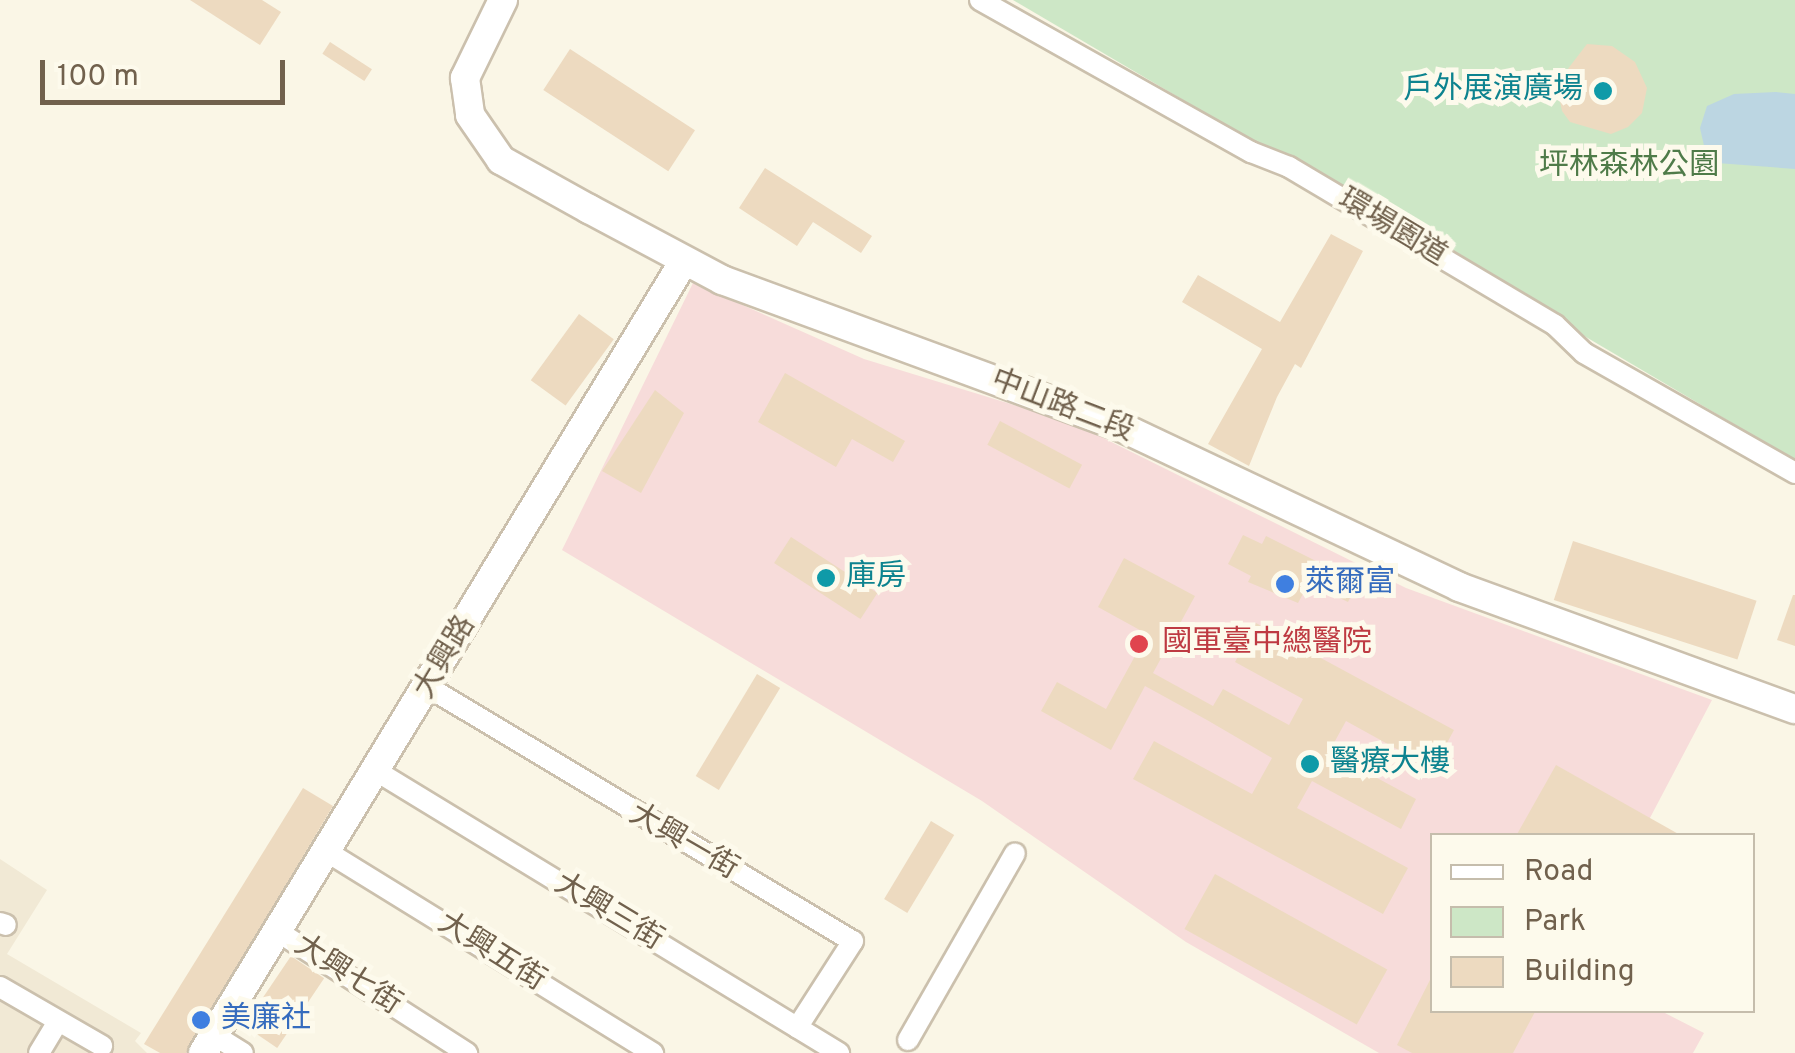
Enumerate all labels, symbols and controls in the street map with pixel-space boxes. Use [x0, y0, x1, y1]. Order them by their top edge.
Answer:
scale bar [45, 40, 290, 102]
text: 100 m [57, 59, 139, 96]
place label: 戶外展演廣場 [1403, 73, 1583, 109]
marker: 戶外展演廣場 [1592, 80, 1614, 102]
park label: 坪林森林公園 [1539, 149, 1719, 185]
street label: 環場園道 [1331, 183, 1453, 275]
street label: 中山路二段 [986, 363, 1138, 451]
place label: 庫房 [846, 560, 906, 596]
place label: 萊爾富 [1305, 566, 1395, 602]
marker: 庫房 [815, 567, 837, 589]
marker: 萊爾富 [1274, 573, 1296, 595]
street label: 大興路 [407, 610, 485, 706]
place label: 國軍臺中總醫院 [1162, 626, 1372, 662]
marker: 國軍臺中總醫院 [1126, 631, 1152, 657]
place label: 醫療大樓 [1330, 746, 1450, 782]
marker: 醫療大樓 [1299, 753, 1321, 775]
street label: 大興一街 [622, 797, 744, 889]
legend [1430, 833, 1755, 1013]
text: Road [1524, 854, 1593, 891]
street label: 大興三街 [547, 867, 669, 959]
text: Park [1524, 904, 1586, 941]
street label: 大興五街 [431, 906, 551, 1000]
street label: 大興七街 [287, 928, 407, 1024]
text: Building [1524, 954, 1635, 991]
place label: 美廉社 [221, 1002, 311, 1038]
marker: 美廉社 [190, 1009, 212, 1031]

